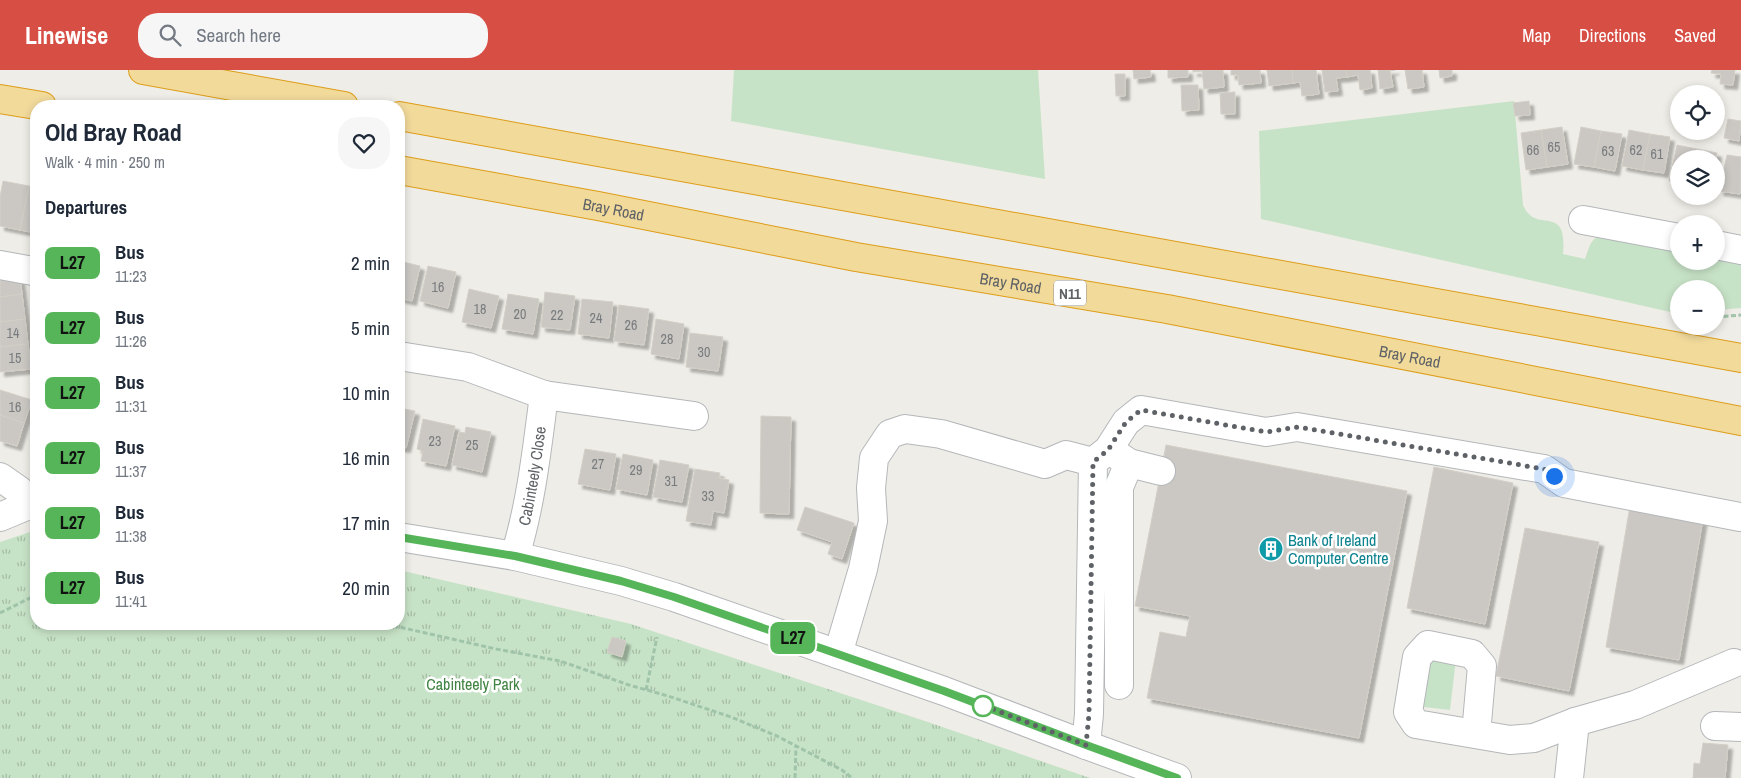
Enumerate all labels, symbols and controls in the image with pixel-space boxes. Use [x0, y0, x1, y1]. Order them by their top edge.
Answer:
search box [138, 13, 488, 58]
text: Linewise [25, 19, 108, 51]
icon: search [156, 21, 184, 49]
text: Search here [196, 22, 281, 48]
text: Map [1522, 23, 1551, 48]
text: Directions [1579, 23, 1646, 48]
text: Saved [1674, 23, 1716, 48]
map controls [1670, 85, 1725, 335]
button: locate [1670, 85, 1725, 140]
text: Old Bray Road [45, 116, 182, 148]
button: heart [338, 117, 390, 169]
house number: 65 [1548, 138, 1560, 156]
house number: 66 [1527, 141, 1539, 159]
house number: 62 [1630, 141, 1642, 159]
house number: 63 [1602, 142, 1614, 160]
house number: 61 [1651, 145, 1664, 163]
button: layers [1670, 150, 1725, 205]
text: Walk · 4 min · 250 m [45, 151, 165, 173]
street label: Bray Road [581, 192, 646, 226]
text: Departures [45, 194, 127, 220]
button: + [1670, 215, 1725, 270]
text: Bus [115, 239, 144, 265]
text: L27 [60, 250, 85, 275]
text: 2 min [351, 250, 390, 276]
text: 11:23 [115, 265, 147, 287]
street label: Bray Road [978, 267, 1043, 299]
house number: 16 [432, 278, 444, 296]
road number: N11 [1054, 280, 1086, 306]
button: − [1670, 280, 1725, 335]
house number: 18 [474, 300, 486, 318]
text: Bus [115, 304, 144, 330]
house number: 20 [514, 305, 526, 323]
house number: 22 [551, 306, 563, 324]
house number: 24 [590, 309, 603, 327]
text: L27 [60, 315, 85, 340]
text: 5 min [351, 315, 390, 341]
house number: 26 [625, 316, 637, 334]
house number: 14 [7, 324, 20, 342]
text: 11:26 [115, 330, 147, 352]
house number: 28 [661, 330, 673, 348]
street label: Bray Road [1377, 340, 1442, 373]
house number: 30 [698, 343, 710, 361]
house number: 15 [9, 349, 21, 367]
text: Bus [115, 369, 144, 395]
text: L27 [60, 380, 85, 405]
text: 10 min [342, 380, 390, 406]
text: 11:31 [115, 395, 147, 417]
house number: 16 [9, 398, 21, 416]
street label: Cabinteely Close [513, 425, 551, 528]
house number: 23 [429, 432, 441, 450]
text: Bus [115, 434, 144, 460]
house number: 25 [466, 436, 478, 454]
text: L27 [60, 445, 85, 470]
text: 16 min [342, 445, 390, 471]
house number: 27 [592, 455, 604, 473]
text: 11:37 [115, 460, 147, 482]
house number: 29 [630, 461, 642, 479]
your location [1542, 464, 1567, 489]
house number: 31 [665, 472, 678, 490]
house number: 33 [702, 487, 714, 505]
text: Bus [115, 499, 144, 525]
text: L27 [60, 510, 85, 535]
text: 17 min [342, 510, 390, 536]
text: 11:38 [115, 525, 147, 547]
place label: Bank of Ireland Computer Centre [1288, 529, 1389, 569]
building icon: Bank of Ireland Computer Centre [1258, 536, 1284, 562]
text: Bus [115, 564, 144, 590]
text: L27 [60, 575, 85, 600]
text: 20 min [342, 575, 390, 601]
text: 11:41 [115, 590, 147, 612]
line badge: L27 [764, 622, 822, 654]
text: L27 [780, 625, 806, 650]
park label: Cabinteely Park [426, 673, 520, 695]
unlabelled marker [972, 695, 994, 717]

